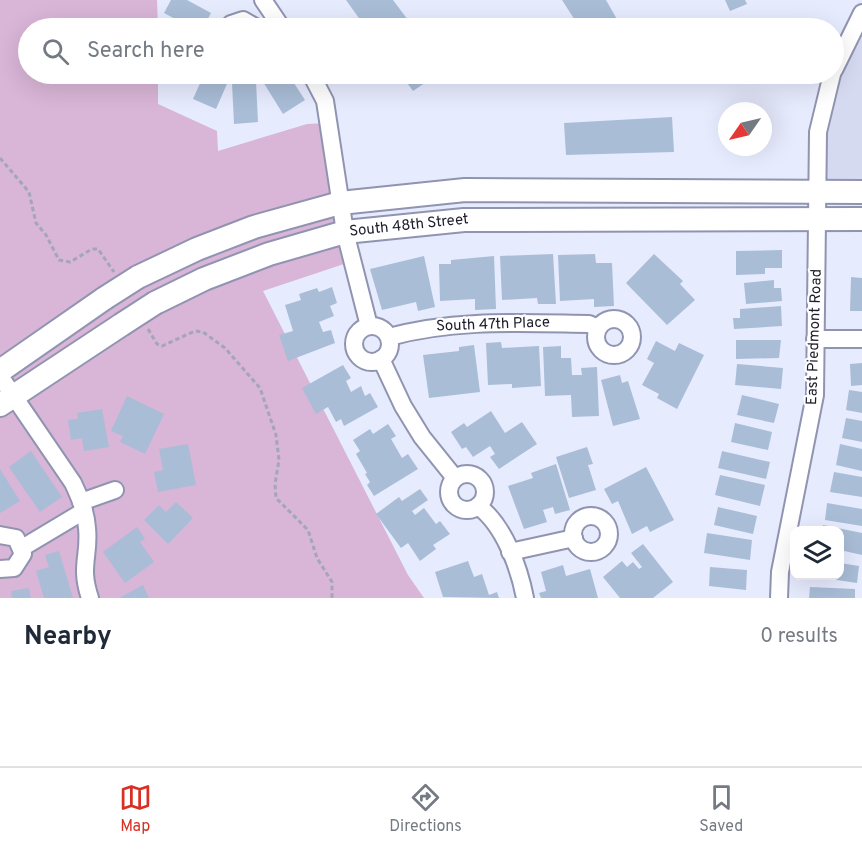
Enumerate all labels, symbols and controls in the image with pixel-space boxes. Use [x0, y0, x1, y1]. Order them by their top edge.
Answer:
search box [18, 18, 844, 84]
icon: search [39, 35, 72, 68]
text: Search here [87, 38, 205, 65]
north arrow [718, 102, 772, 156]
street label: South 48th Street [348, 210, 470, 242]
street label: East Piedmont Road [803, 269, 827, 405]
street label: South 47th Place [436, 314, 550, 336]
map controls [790, 526, 844, 580]
button: layers [790, 526, 844, 580]
text: Nearby [24, 621, 112, 654]
text: 0 results [760, 624, 838, 650]
tab: Map [119, 781, 152, 837]
tab: Directions [389, 781, 462, 837]
tab: Saved [699, 781, 743, 837]

